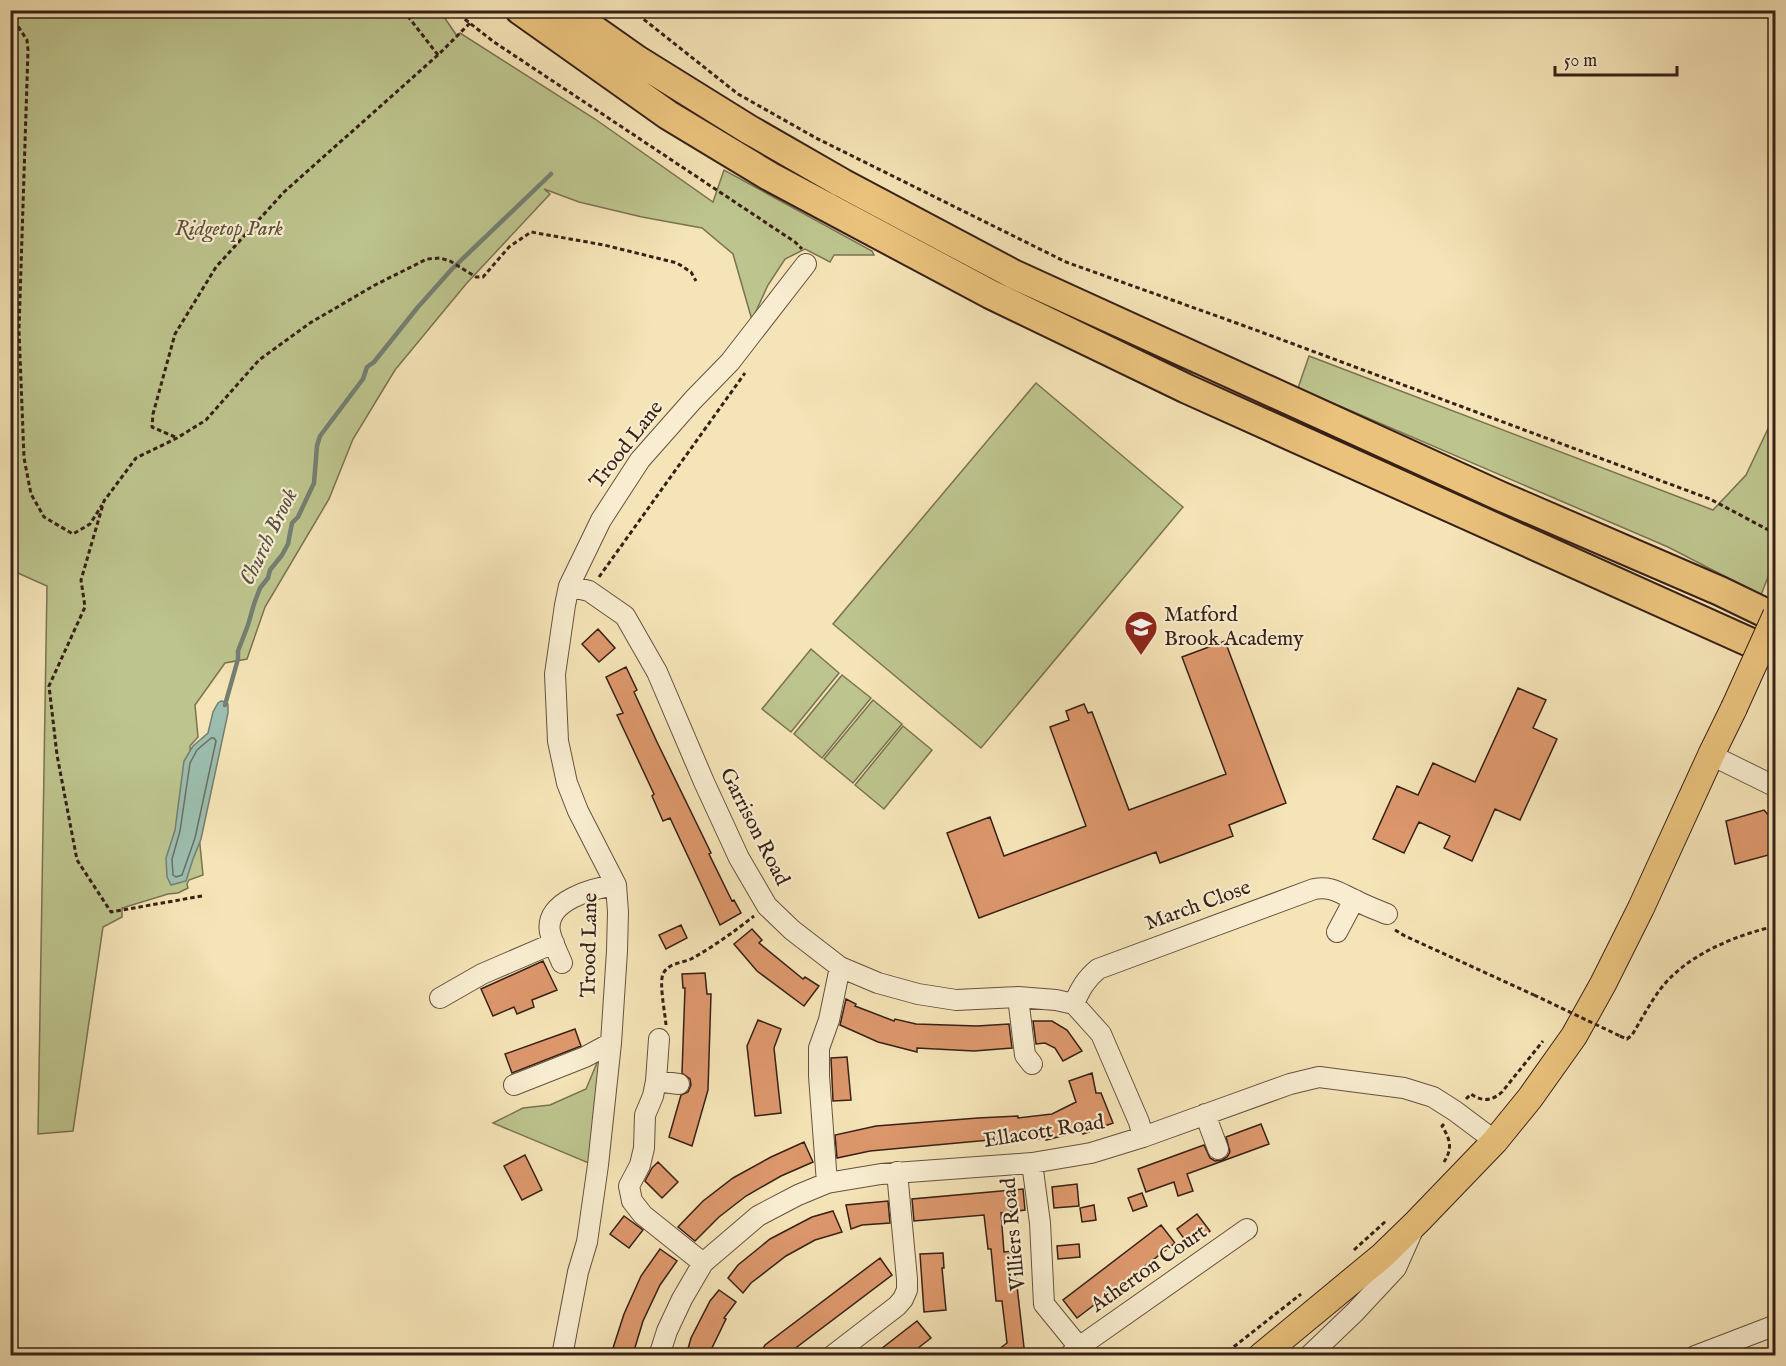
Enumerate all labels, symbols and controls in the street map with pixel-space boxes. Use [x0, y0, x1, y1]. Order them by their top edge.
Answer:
scale bar [1555, 39, 1676, 77]
text: 50 m [1564, 50, 1597, 73]
park label: Ridgetop Park [175, 216, 284, 243]
street label: Trood Lane [584, 395, 670, 495]
water label: Church Brook [234, 484, 305, 590]
place label: Matford Brook Academy [1164, 602, 1304, 653]
school or university icon: Matford Brook Academy [1123, 609, 1159, 656]
street label: Garrison Road [713, 764, 796, 891]
street label: March Close [1142, 874, 1255, 938]
street label: Trood Lane [576, 892, 604, 998]
street label: Ellacott Road [982, 1109, 1107, 1155]
street label: Villiers Road [996, 1176, 1032, 1293]
street label: Atherton Court [1085, 1219, 1212, 1320]

